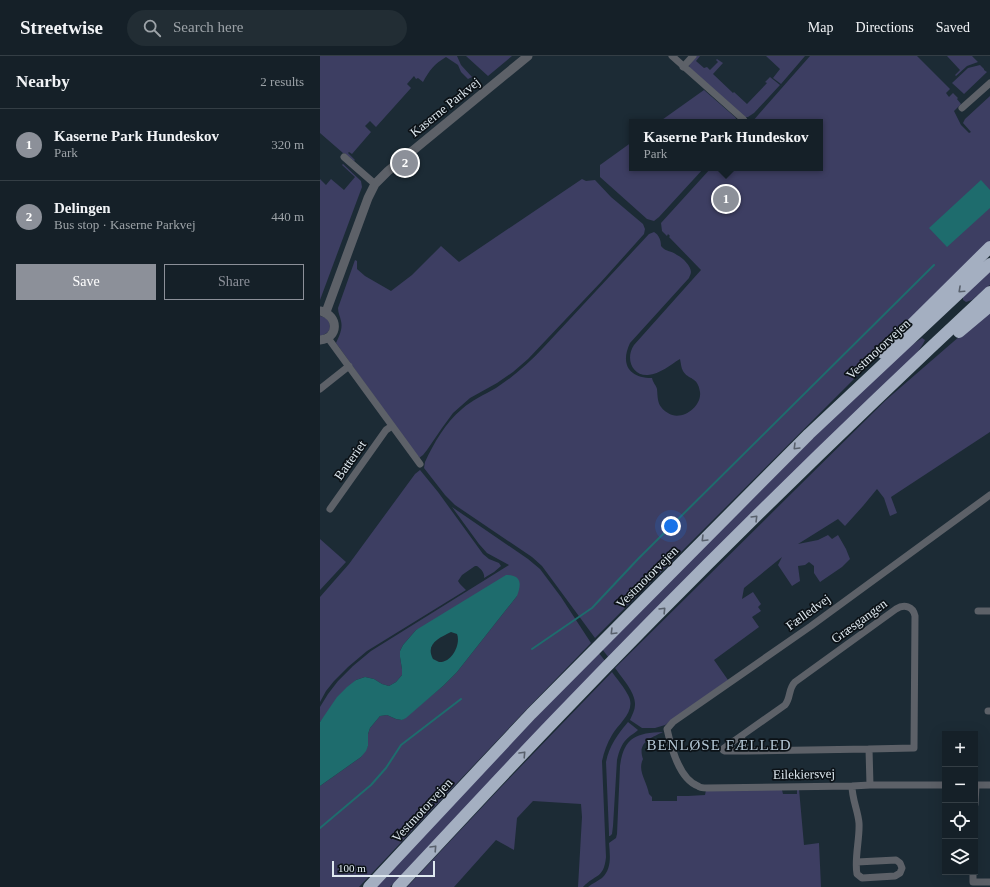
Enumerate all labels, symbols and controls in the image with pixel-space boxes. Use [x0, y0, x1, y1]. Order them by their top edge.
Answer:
search box [127, 10, 407, 46]
text: Streetwise [20, 17, 103, 38]
icon: search [141, 17, 163, 39]
text: Search here [173, 19, 243, 35]
text: Map [808, 20, 833, 35]
text: Directions [855, 20, 914, 35]
text: Saved [936, 20, 970, 35]
text: Nearby [16, 72, 70, 91]
text: 2 results [260, 74, 304, 89]
street label: Kaserne Parkvej [407, 74, 483, 140]
popup [629, 119, 823, 171]
text: Kaserne Park Hundeskov [54, 128, 219, 144]
text: Kaserne Park Hundeskov [643, 129, 809, 145]
text: 1 [26, 137, 32, 152]
text: 320 m [271, 137, 304, 152]
text: Park [54, 145, 78, 160]
text: Park [643, 146, 667, 161]
pin: 2 [392, 148, 418, 178]
pin: 1 [713, 184, 739, 214]
text: Delingen [54, 200, 111, 216]
text: 2 [26, 209, 32, 224]
text: 440 m [271, 209, 304, 224]
text: Bus stop · Kaserne Parkvej [54, 217, 196, 232]
button: Save [16, 264, 156, 300]
button: Share [164, 264, 304, 300]
one-way arrow [958, 285, 966, 293]
street label: Vestmotorvejen [843, 315, 913, 382]
street label: Batteriet [331, 437, 369, 483]
one-way arrow [793, 442, 801, 450]
one-way arrow [750, 515, 758, 523]
your location [661, 516, 681, 536]
one-way arrow [702, 534, 709, 542]
street label: Vestmotorvejen [613, 542, 682, 611]
street label: Fælledvej [783, 591, 833, 633]
street label: Græsgangen [828, 596, 890, 646]
one-way arrow [658, 607, 665, 615]
one-way arrow [610, 627, 618, 635]
map controls [942, 731, 978, 875]
button: + [942, 731, 978, 767]
district label: BENLØSE FÆLLED [646, 737, 792, 753]
one-way arrow [519, 751, 526, 759]
street label: Eilekiersvej [773, 766, 835, 782]
button: − [942, 767, 978, 803]
street label: Vestmotorvejen [389, 775, 456, 845]
button: locate [942, 803, 978, 839]
button: layers [942, 839, 978, 875]
one-way arrow [429, 846, 436, 853]
scale bar [332, 859, 435, 878]
text: 100 m [338, 862, 366, 874]

